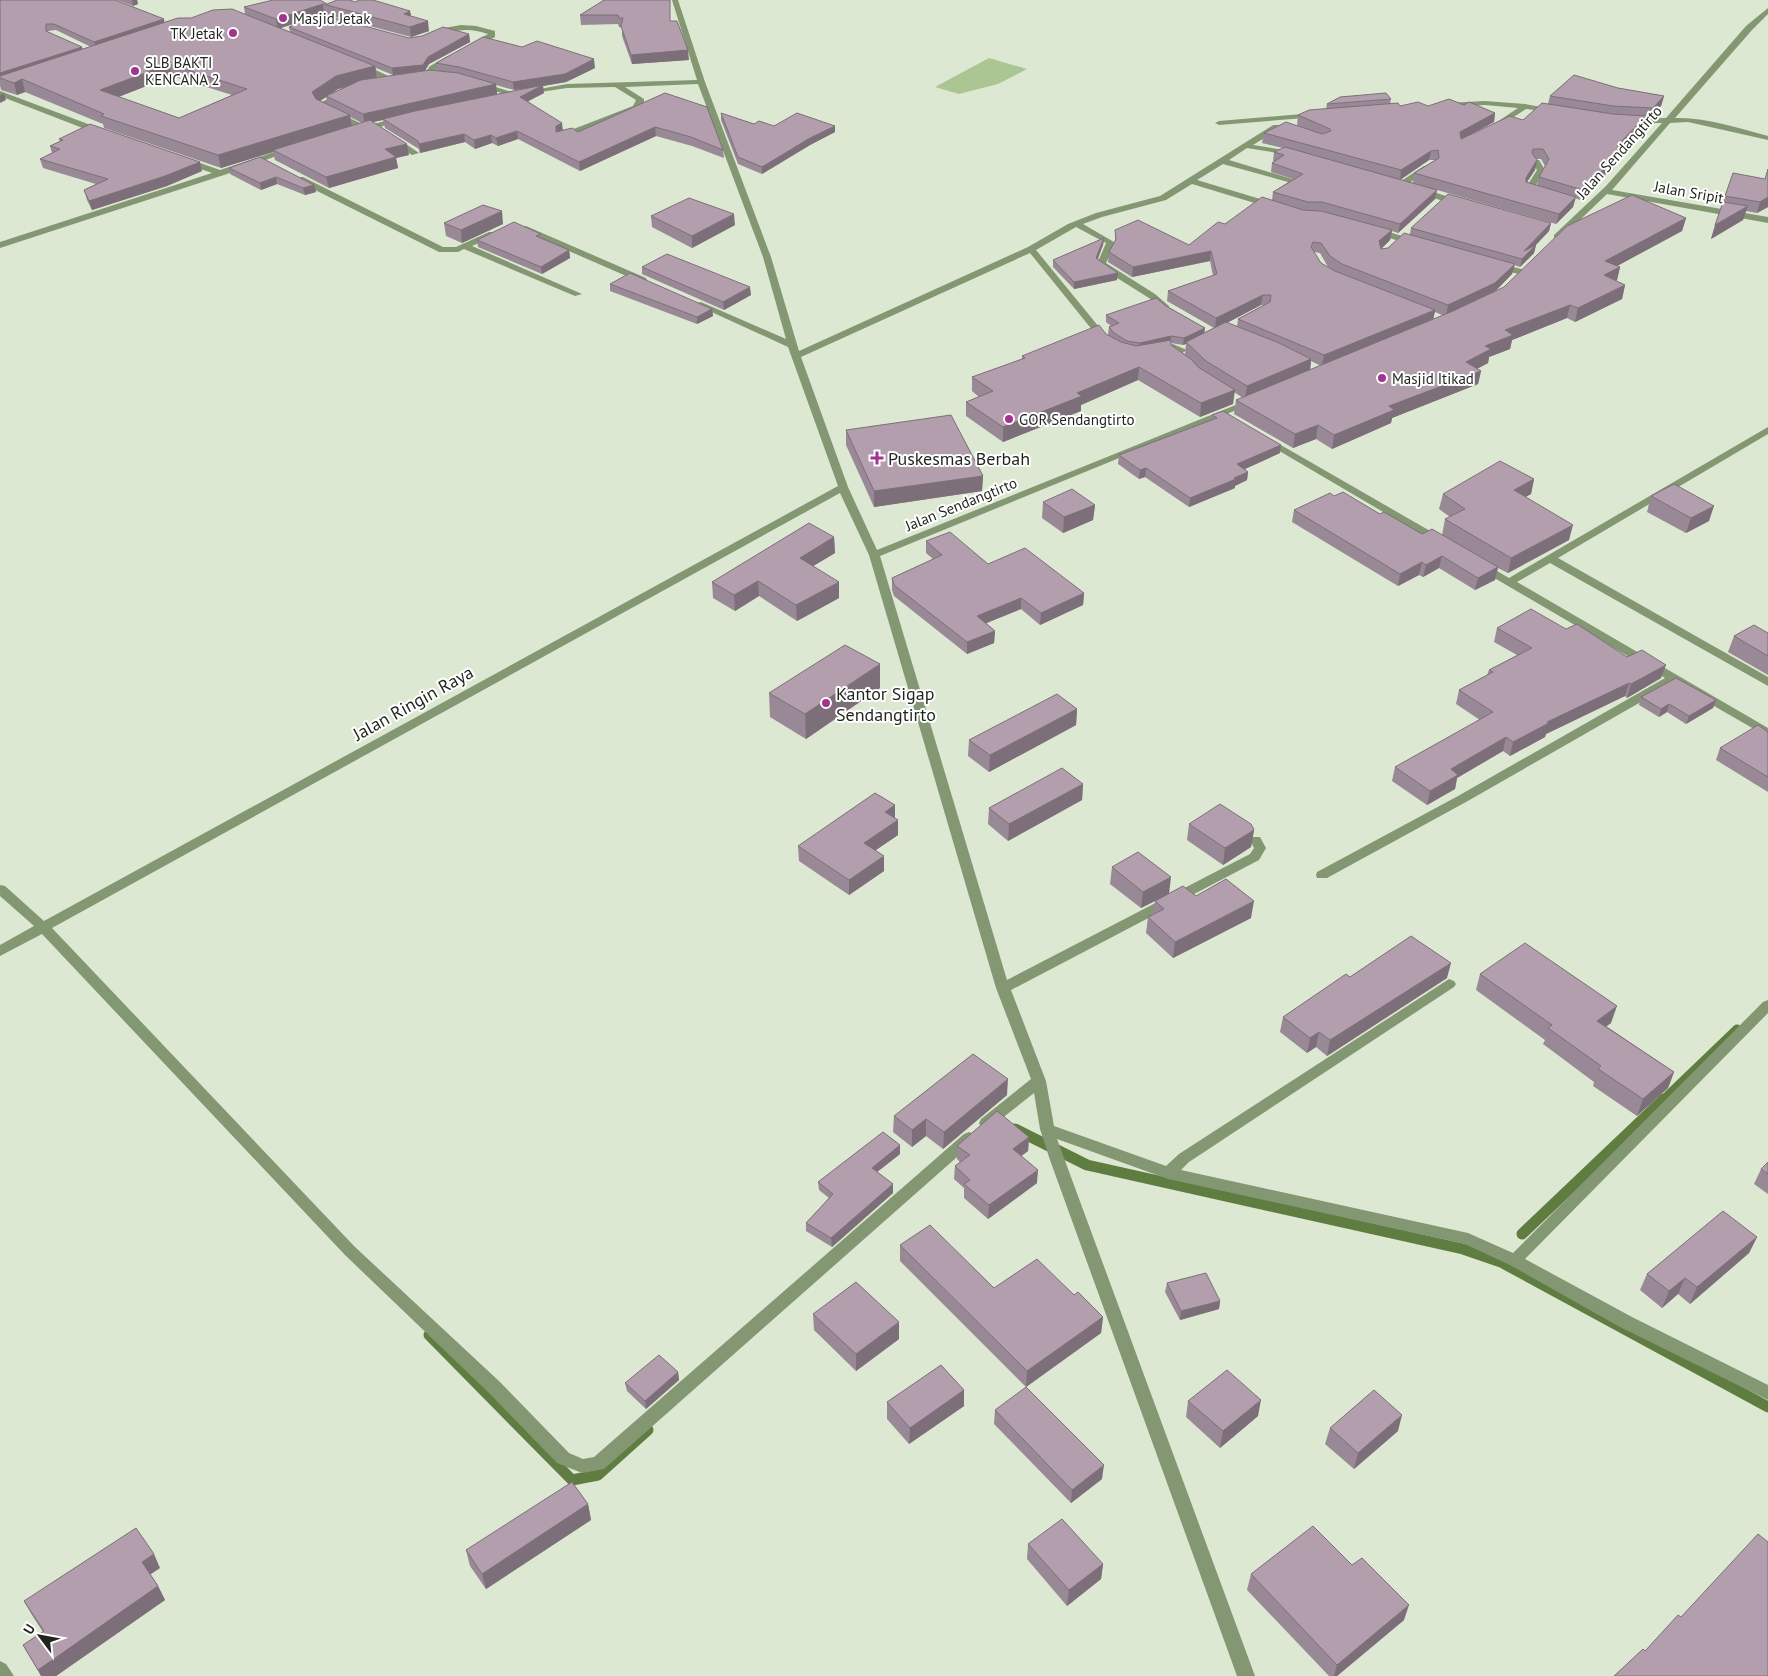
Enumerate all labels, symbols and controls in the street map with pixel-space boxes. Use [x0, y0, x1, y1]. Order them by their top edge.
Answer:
place label: Masjid Jetak [293, 9, 371, 28]
marker: Masjid Jetak [277, 12, 289, 24]
place label: TK Jetak [170, 24, 224, 43]
marker: TK Jetak [227, 27, 239, 39]
place label: SLB BAKTI KENCANA 2 [145, 53, 220, 89]
marker: SLB BAKTI KENCANA 2 [129, 65, 141, 77]
street label: Jalan Sendangtirto [1571, 101, 1666, 203]
street label: Jalan Sripit [1652, 176, 1725, 207]
place label: Masjid Itikad [1392, 369, 1474, 388]
marker: Masjid Itikad [1376, 372, 1388, 384]
place label: GOR Sendangtirto [1019, 410, 1135, 429]
marker: GOR Sendangtirto [1003, 413, 1015, 425]
place label: Puskesmas Berbah [888, 447, 1030, 470]
marker: Puskesmas Berbah [870, 451, 884, 465]
street label: Jalan Sendangtirto [901, 473, 1020, 535]
street label: Jalan Ringin Raya [348, 660, 477, 746]
place label: Kantor Sigap Sendangtirto [836, 682, 936, 726]
marker: Kantor Sigap Sendangtirto [820, 697, 832, 709]
north arrow [15, 1611, 65, 1661]
text: U [19, 1621, 39, 1638]

